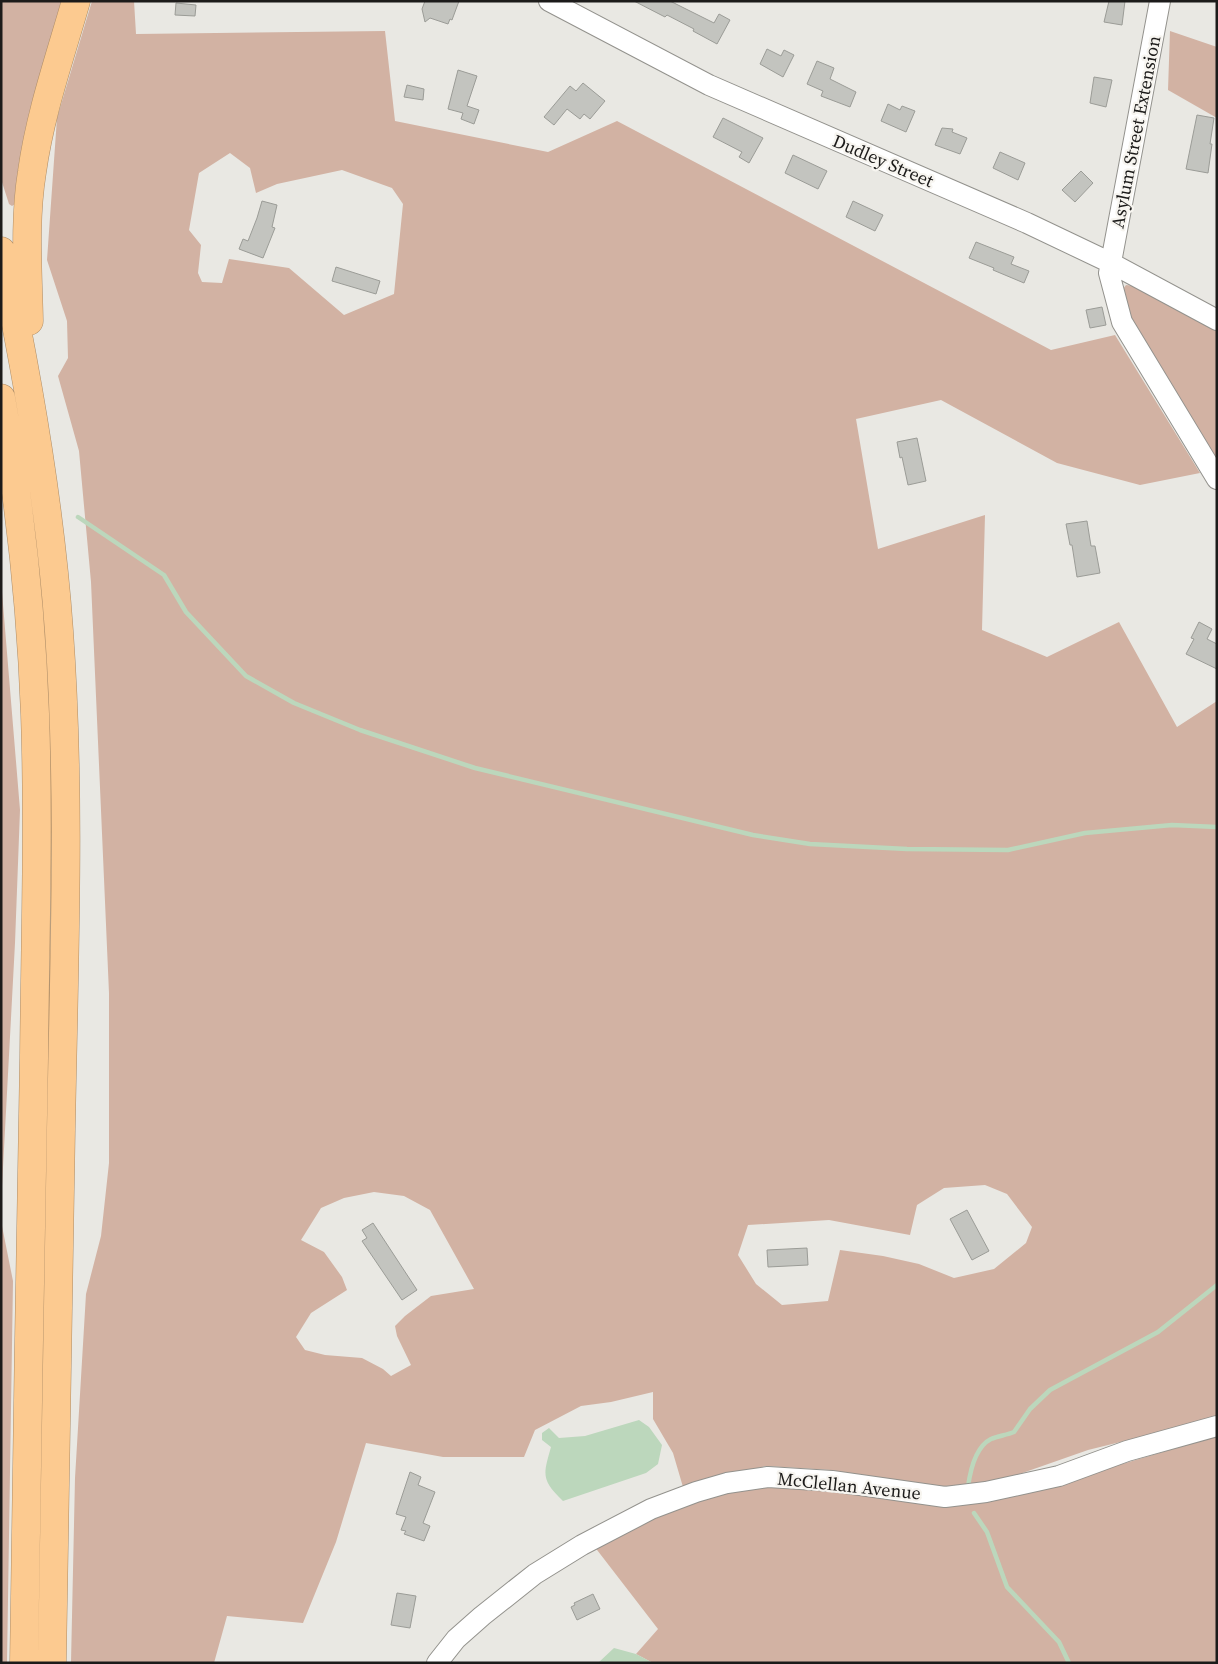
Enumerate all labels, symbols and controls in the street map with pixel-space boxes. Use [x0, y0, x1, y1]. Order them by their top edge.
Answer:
street label: Asylum Street Extension [1105, 33, 1166, 230]
street label: Dudley Street [829, 128, 938, 193]
street label: McClellan Avenue [776, 1466, 922, 1505]

